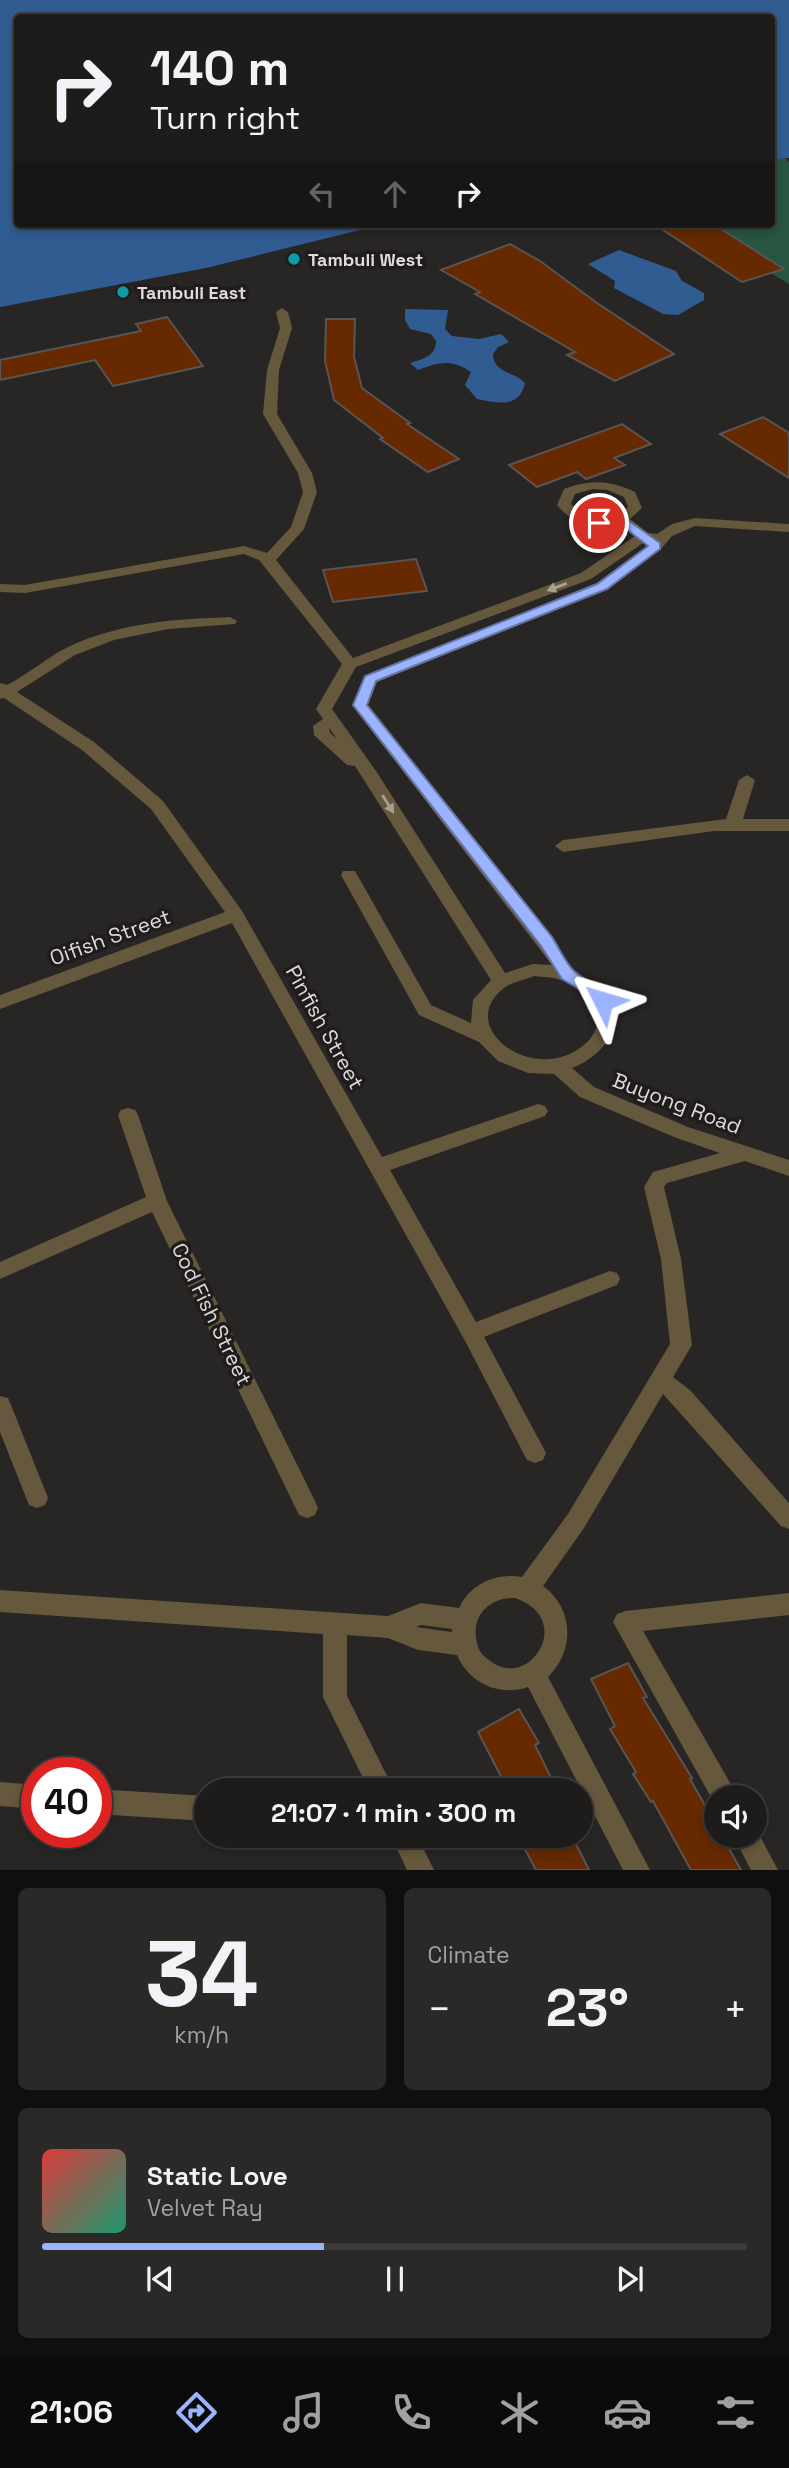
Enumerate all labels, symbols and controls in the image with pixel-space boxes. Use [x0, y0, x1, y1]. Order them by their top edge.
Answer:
text: 140 m [150, 37, 289, 99]
icon: right [35, 42, 126, 133]
text: Turn right [150, 98, 300, 138]
icon: left [303, 175, 341, 213]
icon: ahead [376, 175, 414, 213]
icon: right [449, 175, 487, 213]
place label: Tambuli West [308, 248, 423, 271]
marker: Tambuli West [286, 251, 302, 267]
place label: Tambuli East [137, 281, 246, 304]
marker: Tambuli East [115, 284, 131, 300]
pin [569, 493, 629, 553]
icon: arrive [580, 504, 618, 542]
one-way arrow [546, 582, 567, 593]
one-way arrow [382, 794, 395, 813]
street label: Oifish Street [46, 903, 174, 971]
street label: Pinfish Street [280, 960, 370, 1094]
position arrow [566, 964, 640, 1038]
street label: Buyong Road [609, 1066, 745, 1140]
street label: Cod Fish Street [166, 1238, 258, 1390]
speed limit sign: 40 [21, 1757, 112, 1848]
map controls [704, 1785, 767, 1848]
button: sound [704, 1785, 767, 1848]
text: 21:07 · 1 min · 300 m [271, 1796, 516, 1830]
text: 34 [145, 1916, 258, 2033]
text: Climate [428, 1940, 510, 1970]
text: 23° [546, 1975, 629, 2041]
text: − [428, 1985, 451, 2033]
text: + [723, 1985, 747, 2033]
text: km/h [174, 2020, 229, 2050]
text: Static Love [147, 2159, 288, 2193]
text: Velvet Ray [147, 2193, 263, 2223]
icon: previous [141, 2260, 179, 2298]
icon: pause [376, 2260, 414, 2298]
icon: next [611, 2260, 649, 2298]
icon: directions [172, 2388, 221, 2437]
icon: music [279, 2388, 328, 2437]
icon: phone [387, 2388, 436, 2437]
icon: climate [495, 2388, 544, 2437]
icon: car [603, 2388, 652, 2437]
icon: filters [711, 2388, 760, 2437]
text: 21:06 [29, 2392, 113, 2432]

